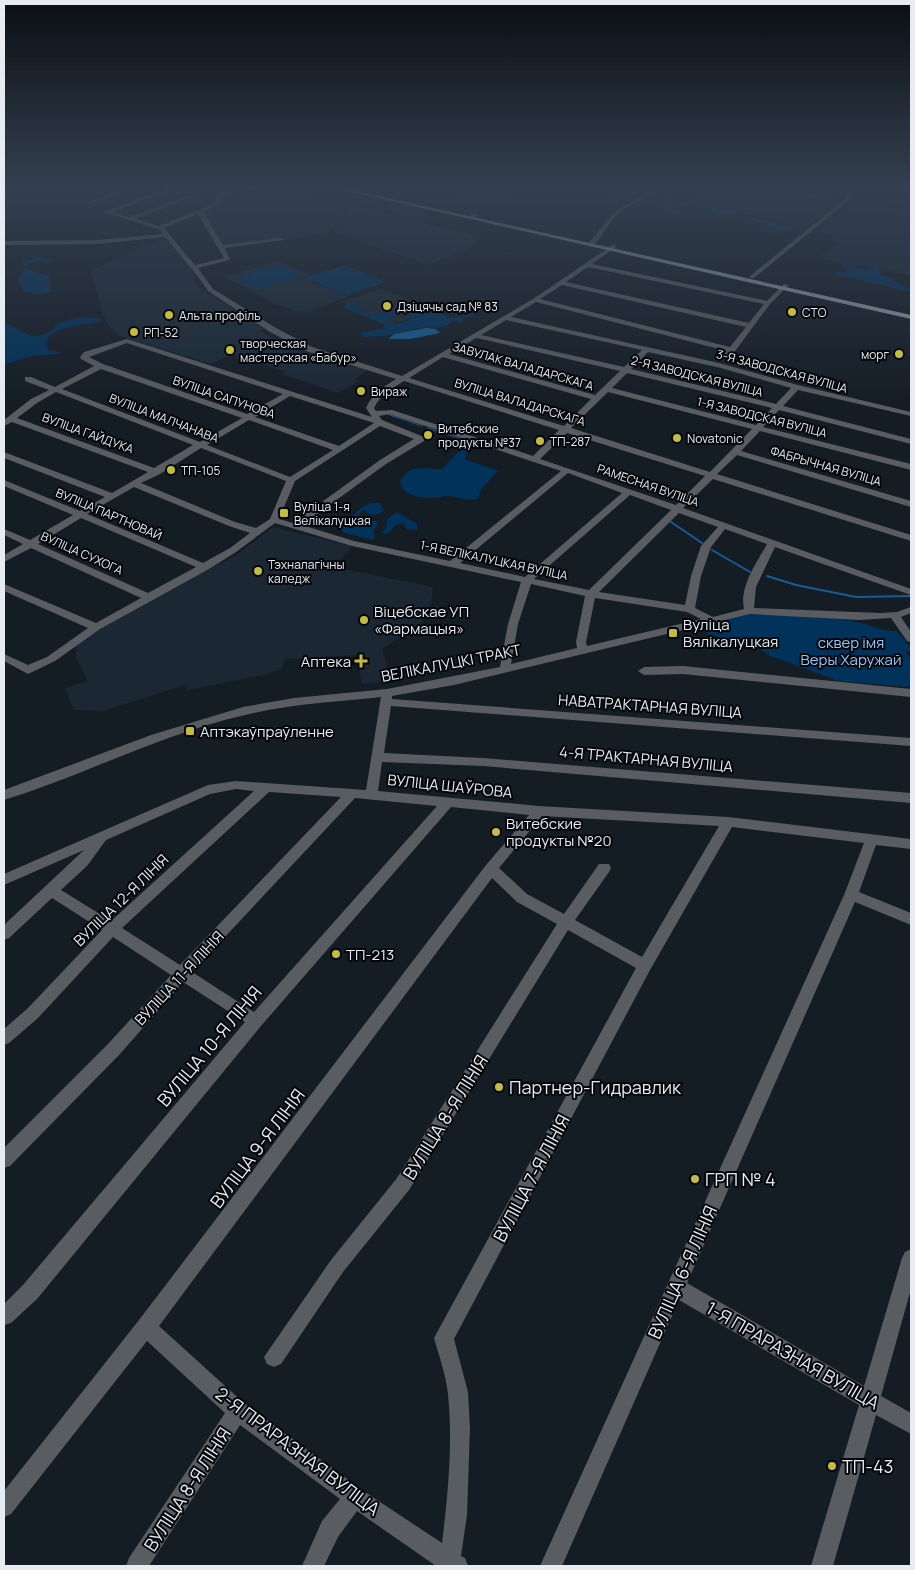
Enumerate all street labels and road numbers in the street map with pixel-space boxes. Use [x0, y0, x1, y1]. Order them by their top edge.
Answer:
street label: ЗАВУЛАК ВАЛАДАРСКАГА [450, 338, 596, 394]
street label: 3-Я ЗАВОДСКАЯ ВУЛІЦА [714, 345, 850, 397]
street label: 2-Я ЗАВОДСКАЯ ВУЛІЦА [629, 351, 765, 401]
street label: ВУЛІЦА САПУНОВА [171, 372, 278, 423]
street label: ВУЛІЦА ВАЛАДАРСКАГА [452, 374, 588, 430]
street label: ВУЛІЦА МАЛЧАНАВА [107, 389, 222, 447]
street label: 1-Я ЗАВОДСКАЯ ВУЛІЦА [695, 393, 829, 441]
street label: ВУЛІЦА ГАЙДУКА [40, 409, 137, 458]
street label: ФАБРЫЧНАЯ ВУЛІЦА [769, 442, 884, 490]
street label: РАМЕСНАЯ ВУЛІЦА [595, 460, 702, 511]
street label: ВУЛІЦА ПАРТНОВАЙ [53, 484, 165, 544]
street label: ВУЛІЦА СУХОГА [38, 527, 126, 579]
street label: 1-Я ВЕЛІКАЛУЦКАЯ ВУЛІЦА [419, 536, 570, 584]
street label: ВЕЛІКАЛУЦКІ ТРАКТ [379, 639, 523, 687]
street label: НАВАТРАКТАРНАЯ ВУЛІЦА [557, 689, 743, 723]
street label: 4-Я ТРАКТАРНАЯ ВУЛІЦА [558, 741, 734, 777]
street label: ВУЛІЦА ШАЎРОВА [387, 769, 514, 803]
street label: ВУЛІЦА 12-Я ЛІНІЯ [69, 849, 173, 951]
street label: ВУЛІЦА 11-Я ЛІНІЯ [130, 926, 228, 1030]
street label: ВУЛІЦА 10-Я ЛІНІЯ [151, 981, 267, 1111]
street label: ВУЛІЦА 8-Я ЛІНІЯ [397, 1050, 493, 1184]
street label: ВУЛІЦА 9-Я ЛІНІЯ [204, 1083, 310, 1213]
street label: ВУЛІЦА 7-Я ЛІНІЯ [487, 1110, 575, 1246]
street label: ВУЛІЦА 6-Я ЛІНІЯ [642, 1202, 722, 1342]
street label: 1-Я ПРАРАЗНАЯ ВУЛІЦА [702, 1296, 885, 1415]
street label: 2-Я ПРАРАЗНАЯ ВУЛІЦА [211, 1381, 385, 1521]
street label: ВУЛІЦА 8-Я ЛІНІЯ [138, 1423, 236, 1555]

